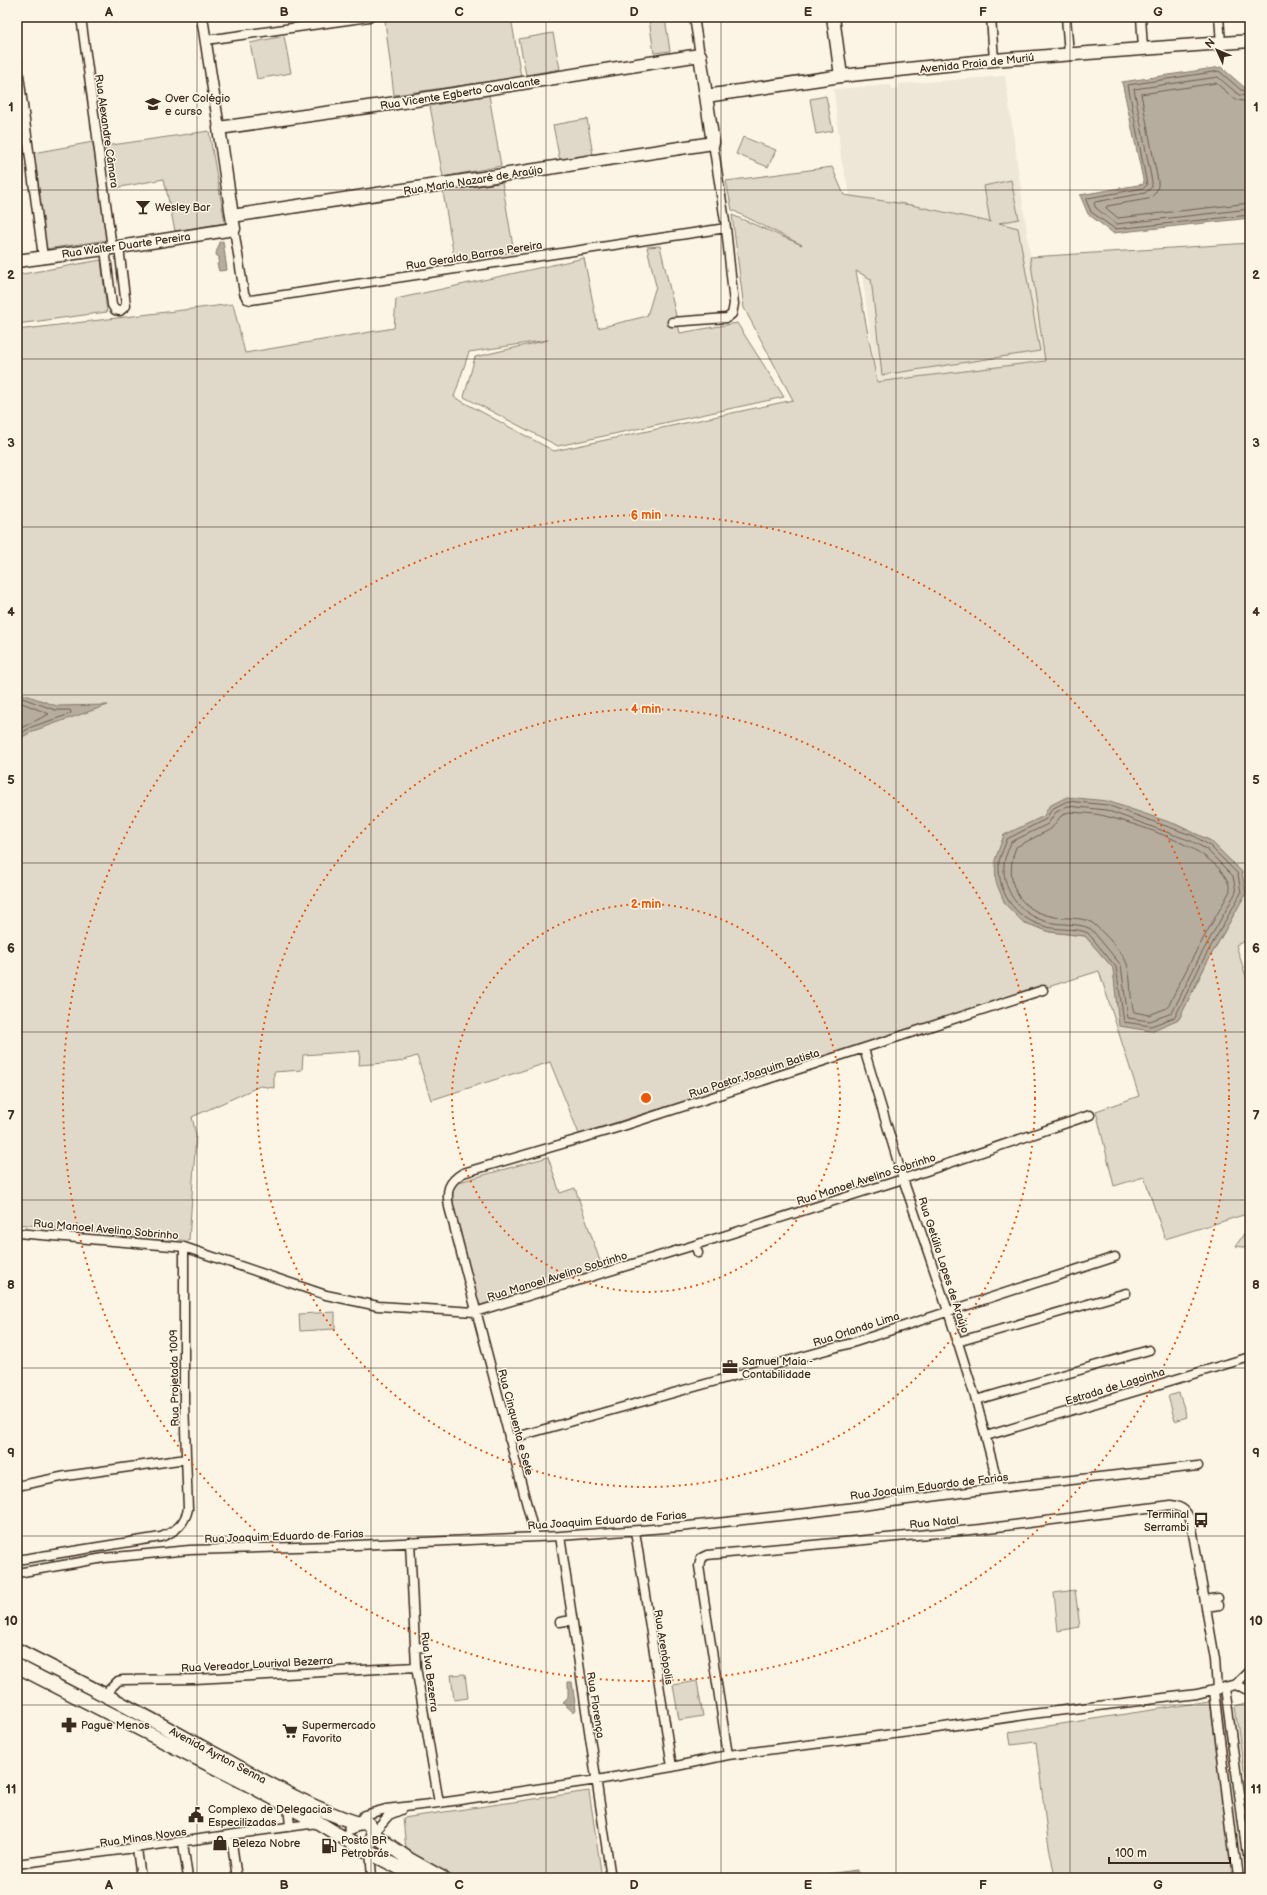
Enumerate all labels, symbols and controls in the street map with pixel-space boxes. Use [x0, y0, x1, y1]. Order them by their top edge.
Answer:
text: A [104, 4, 113, 20]
text: B [279, 4, 289, 20]
text: C [454, 4, 464, 20]
text: D [629, 4, 639, 20]
text: E [804, 4, 813, 20]
text: F [979, 4, 987, 20]
text: G [1153, 4, 1163, 20]
north arrow [1197, 30, 1237, 70]
text: N [1203, 36, 1218, 51]
street label: Avenida Praia de Muriú [919, 51, 1035, 76]
street label: Rua Alexandre Câmara [92, 73, 121, 189]
street label: Rua Vicente Egberto Cavalcante [379, 74, 541, 113]
place label: Over Colégio e curso [165, 92, 230, 118]
school or university icon: Over Colégio e curso [144, 95, 162, 113]
text: 1 [8, 99, 14, 115]
text: 1 [1253, 99, 1259, 115]
street label: Rua Maria Nazaré de Araújo [402, 163, 544, 198]
bar icon: Wesley Bar [134, 198, 152, 216]
place label: Wesley Bar [155, 201, 211, 214]
street label: Rua Walter Duarte Pereira [61, 230, 191, 261]
street label: Rua Geraldo Barros Pereira [405, 238, 543, 273]
text: 2 [7, 267, 15, 283]
text: 2 [1252, 267, 1260, 283]
text: 3 [7, 435, 15, 451]
text: 3 [1252, 435, 1260, 451]
text: 6 min [631, 508, 661, 523]
text: 4 [7, 604, 15, 620]
text: 4 [1252, 604, 1260, 620]
text: 4 min [631, 702, 661, 717]
text: 5 [7, 772, 15, 788]
text: 5 [1252, 772, 1260, 788]
text: 2 min [631, 897, 661, 912]
text: 6 [7, 940, 15, 956]
text: 6 [1252, 940, 1260, 956]
street label: Rua Pastor Joaquim Batista [687, 1046, 821, 1101]
centre of rings [639, 1091, 653, 1105]
text: 7 [7, 1108, 15, 1124]
text: 7 [1252, 1108, 1260, 1124]
street label: Rua Manoel Avelino Sobrinho [795, 1151, 937, 1208]
street label: Rua Getúlio Lopes de Araújo [915, 1195, 972, 1335]
street label: Rua Manoel Avelino Sobrinho [33, 1217, 179, 1242]
street label: Rua Manoel Avelino Sobrinho [486, 1249, 629, 1304]
text: 8 [7, 1277, 15, 1293]
text: 8 [1252, 1277, 1260, 1293]
street label: Rua Orlando Lima [811, 1309, 901, 1350]
street label: Rua Projetada 1009 [167, 1329, 182, 1427]
place label: Samuel Maia - Contabilidade [742, 1355, 813, 1381]
office icon: Samuel Maia - Contabilidade [721, 1358, 739, 1376]
street label: Estrada de Lagoinha [1064, 1365, 1166, 1408]
street label: Rua Cinquenta e Sete [495, 1368, 536, 1477]
text: 9 [7, 1445, 15, 1461]
text: 9 [1252, 1445, 1260, 1461]
street label: Rua Joaquim Eduardo de Farias [849, 1470, 1010, 1503]
street label: Rua Joaquim Eduardo de Farias [527, 1508, 688, 1533]
place label: Terminal Serrambi [1144, 1508, 1189, 1534]
bus stop icon: Terminal Serrambi [1192, 1511, 1210, 1529]
street label: Rua Natal [909, 1514, 959, 1531]
street label: Rua Joaquim Eduardo de Farias [204, 1527, 364, 1546]
street label: Rua Arenópolis [651, 1609, 676, 1686]
text: 10 [4, 1613, 18, 1629]
text: 10 [1249, 1613, 1263, 1629]
street label: Rua Iva Bezerra [418, 1631, 441, 1713]
street label: Rua Vereador Lourival Bezerra [181, 1654, 333, 1675]
street label: Rua Florença [584, 1671, 607, 1739]
pharmacy icon: Pague Menos [60, 1716, 78, 1734]
place label: Pague Menos [81, 1719, 150, 1732]
place label: Supermercado Favorito [302, 1719, 376, 1745]
supermarket icon: Supermercado Favorito [281, 1722, 299, 1740]
street label: Avenida Ayrton Senna [167, 1724, 269, 1787]
text: 11 [6, 1781, 16, 1797]
text: 11 [1251, 1781, 1261, 1797]
place label: Complexo de Delegacias Especilizadas [208, 1803, 333, 1829]
public building icon: Complexo de Delegacias Especilizadas [187, 1806, 205, 1824]
street label: Rua Minas Novas [99, 1825, 188, 1850]
shop icon: Beleza Nobre [211, 1834, 229, 1852]
place label: Posto BR Petrobrás [341, 1834, 390, 1860]
place label: Beleza Nobre [232, 1837, 301, 1850]
fuel station icon: Posto BR Petrobrás [320, 1837, 338, 1855]
scale bar [1109, 1839, 1230, 1865]
text: 100 m [1115, 1846, 1147, 1861]
text: A [104, 1877, 113, 1893]
text: B [279, 1877, 289, 1893]
text: C [454, 1877, 464, 1893]
text: D [629, 1877, 639, 1893]
text: E [804, 1877, 813, 1893]
text: F [979, 1877, 987, 1893]
text: G [1153, 1877, 1163, 1893]

